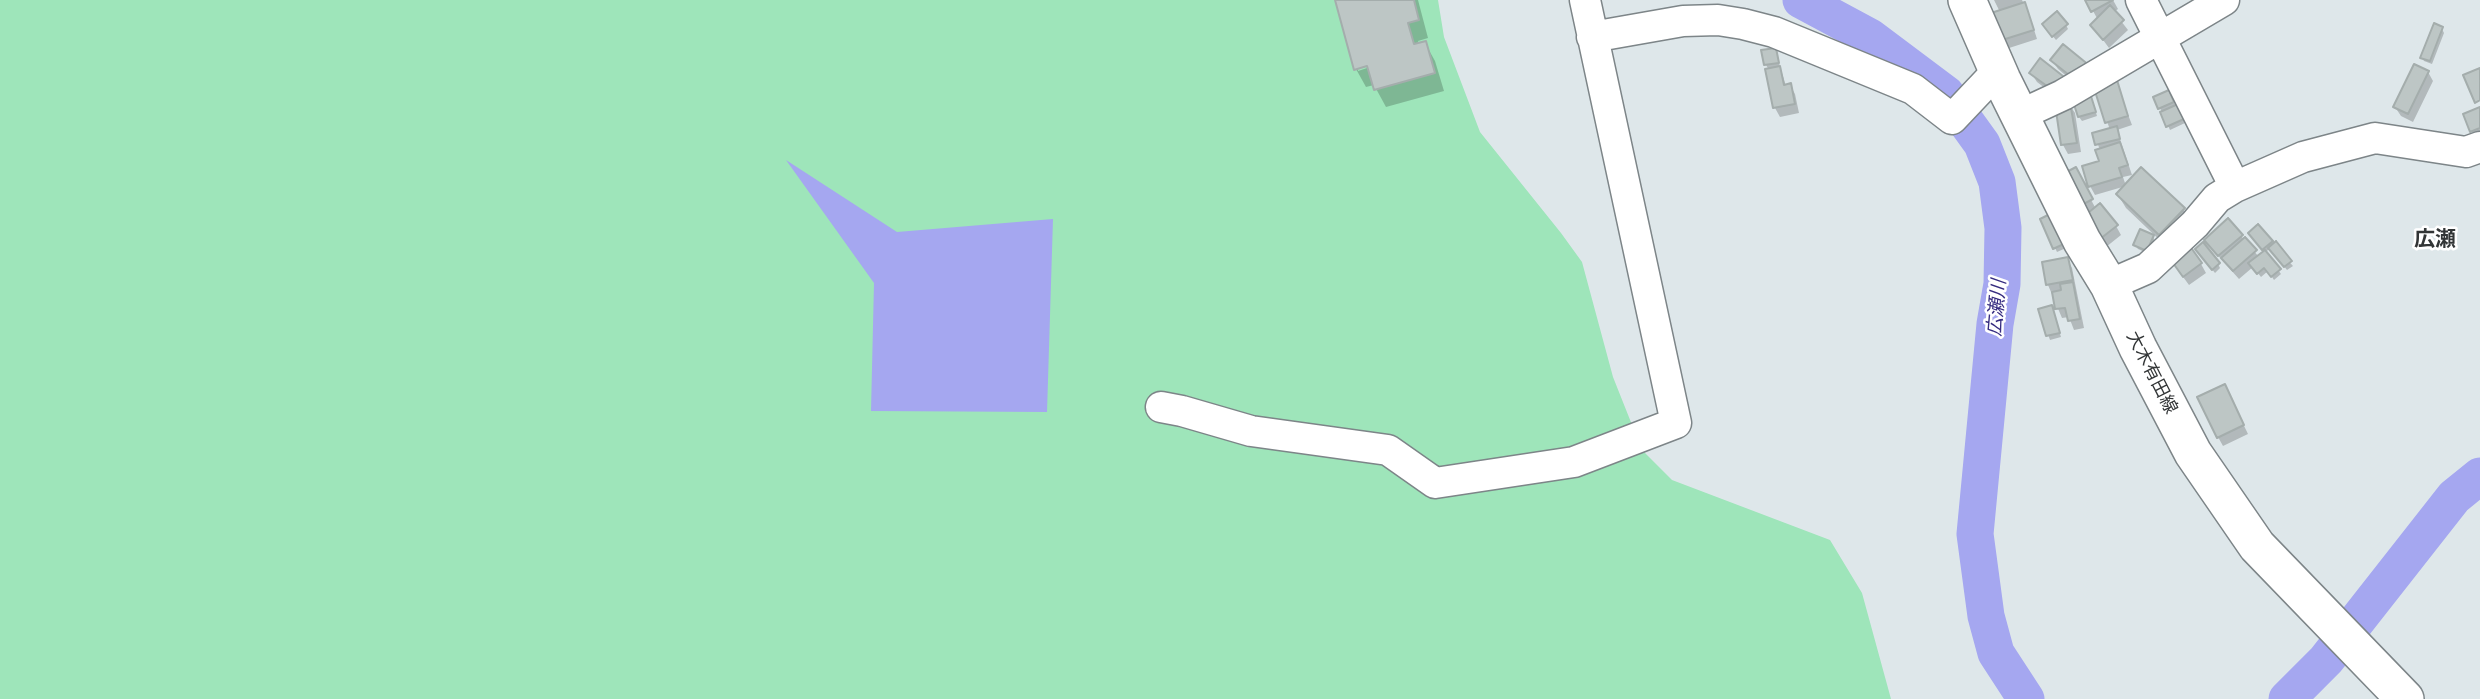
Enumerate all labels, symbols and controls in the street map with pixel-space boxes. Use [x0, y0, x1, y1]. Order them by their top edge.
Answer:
district label: 広瀬 [2414, 228, 2456, 254]
water label: 広瀬川 [1984, 279, 2012, 337]
street label: 大木有田線 [2121, 328, 2181, 418]

